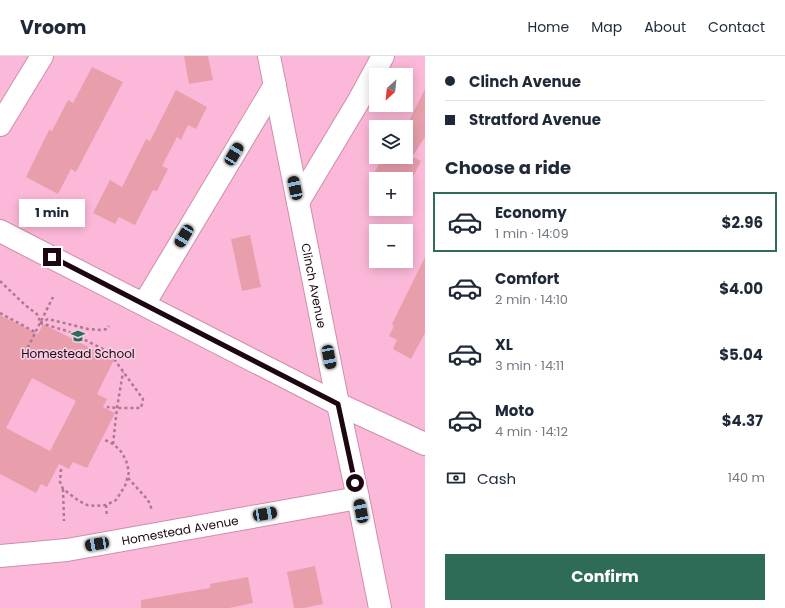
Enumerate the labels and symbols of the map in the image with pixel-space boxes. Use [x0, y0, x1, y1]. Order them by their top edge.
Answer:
north arrow [369, 68, 413, 112]
car [223, 141, 245, 167]
car [287, 175, 303, 201]
callout: 1 min [19, 199, 85, 227]
car [173, 223, 195, 249]
street label: Clinch Avenue [298, 242, 331, 329]
route end [43, 248, 61, 266]
school or university icon: Homestead School [70, 328, 86, 344]
car [321, 344, 337, 370]
place label: Homestead School [21, 345, 135, 362]
route start [346, 474, 364, 492]
car [353, 498, 369, 524]
car [252, 506, 278, 522]
street label: Homestead Avenue [120, 511, 240, 549]
car [84, 536, 110, 552]

